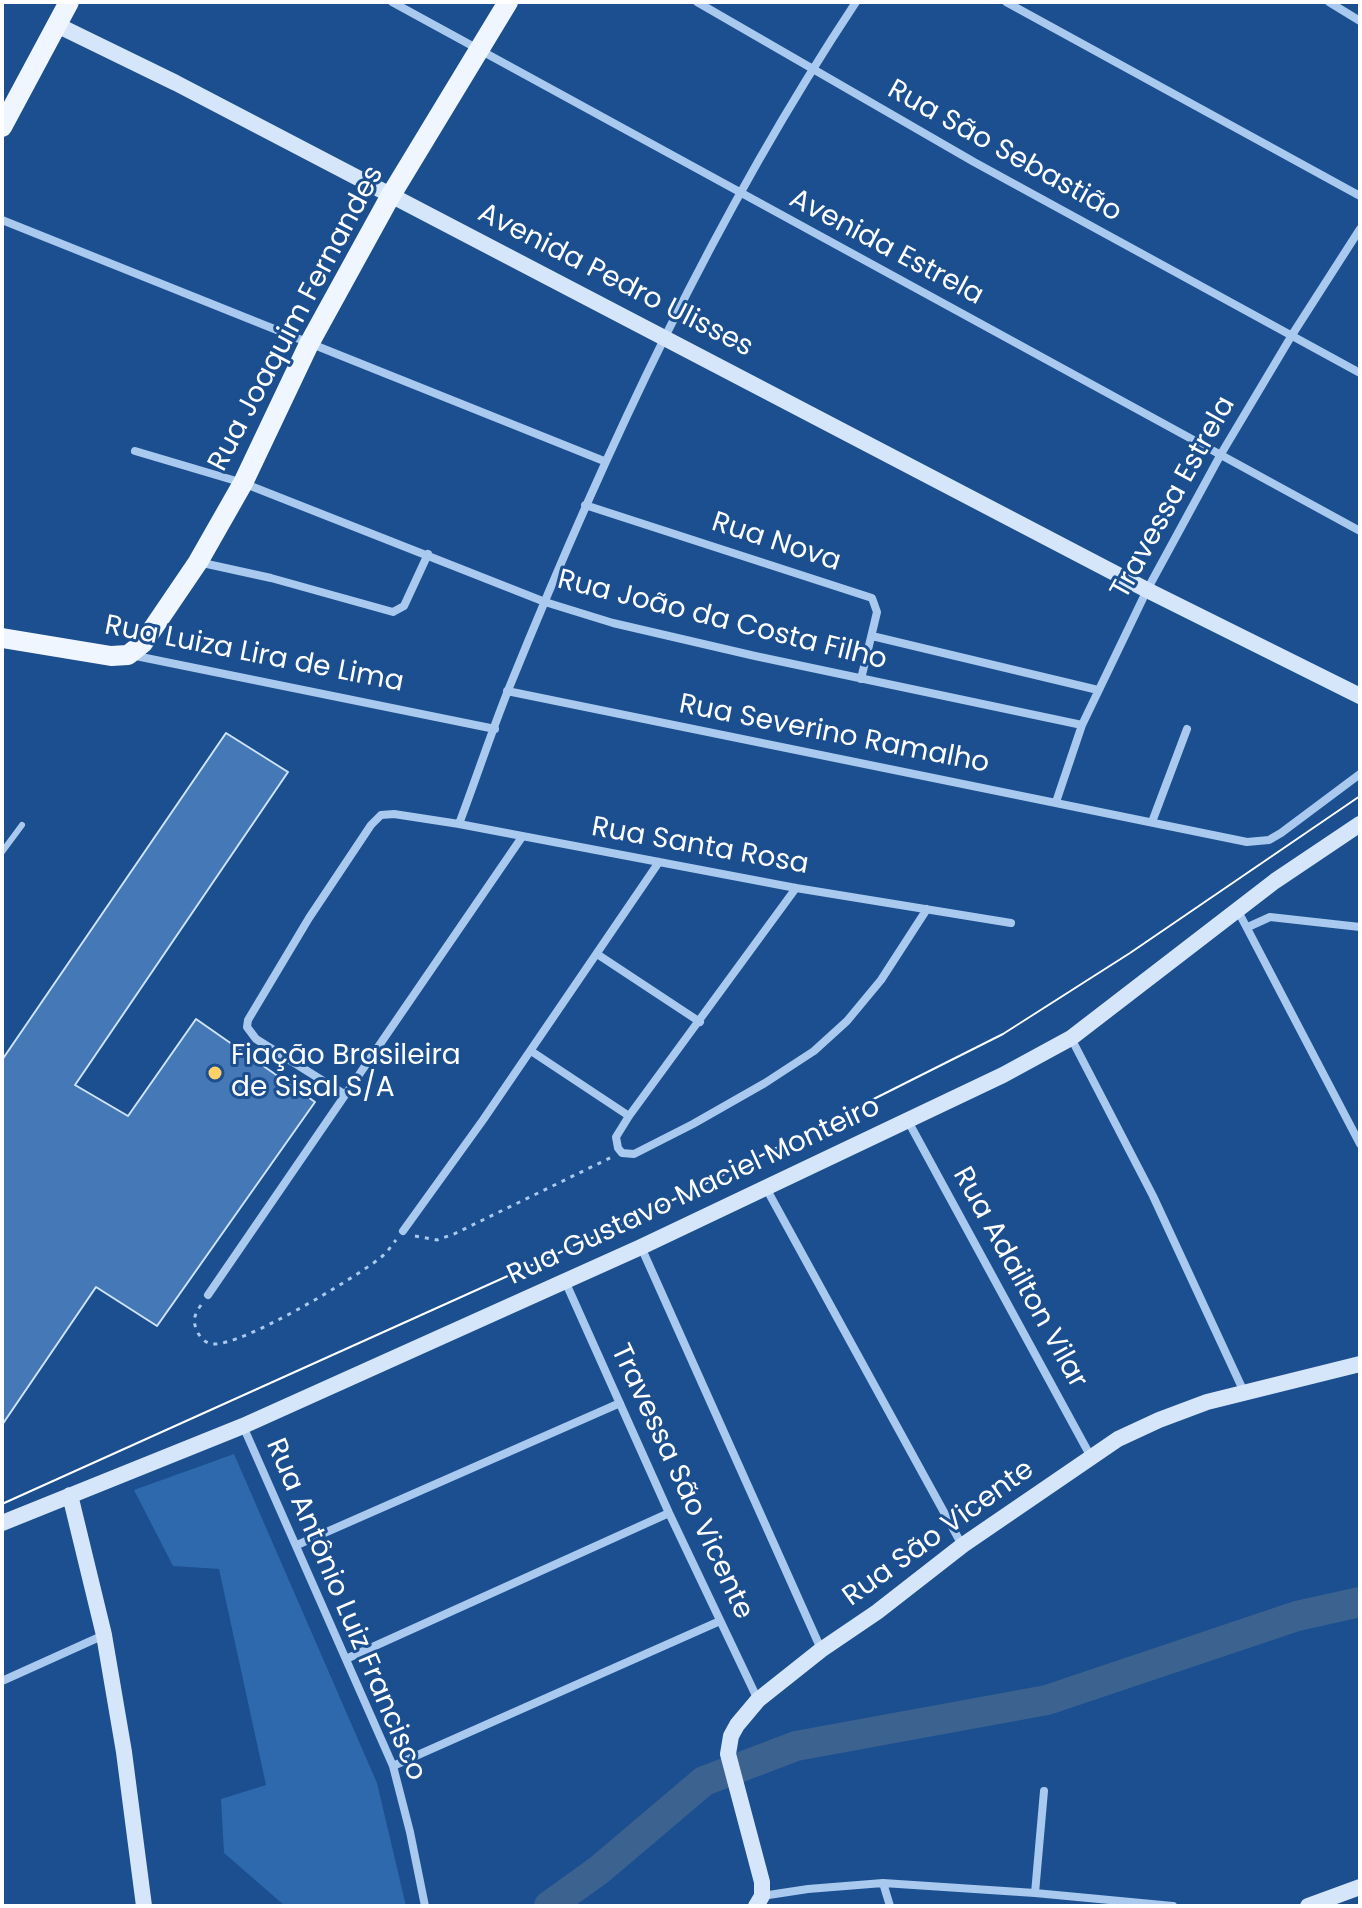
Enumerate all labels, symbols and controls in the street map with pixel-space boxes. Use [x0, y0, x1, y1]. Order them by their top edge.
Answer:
street label: Rua São Sebastião [881, 74, 1127, 230]
street label: Rua Joaquim Fernandes [202, 161, 392, 477]
street label: Avenida Estrela [783, 183, 989, 313]
street label: Avenida Pedro Ulisses [472, 197, 758, 365]
street label: Travessa Estrela [1105, 391, 1243, 605]
street label: Rua Nova [707, 506, 845, 580]
street label: Rua João da Costa Filho [554, 564, 890, 678]
street label: Rua Luiza Lira de Lima [102, 610, 406, 700]
street label: Rua Severino Ramalho [676, 688, 992, 782]
street label: Rua Santa Rosa [589, 811, 811, 883]
place label: Fiação Brasileira de Sisal S/A [231, 1040, 461, 1106]
marker: Fiação Brasileira de Sisal S/A [206, 1064, 224, 1082]
street label: Rua Gustavo Maciel Monteiro [502, 1091, 886, 1293]
street label: Rua Adailton Vilar [944, 1162, 1094, 1394]
street label: Travessa São Vicente [602, 1339, 760, 1625]
street label: Rua Antônio Luiz Francisco [258, 1434, 432, 1786]
street label: Rua São Vicente [837, 1453, 1041, 1615]

